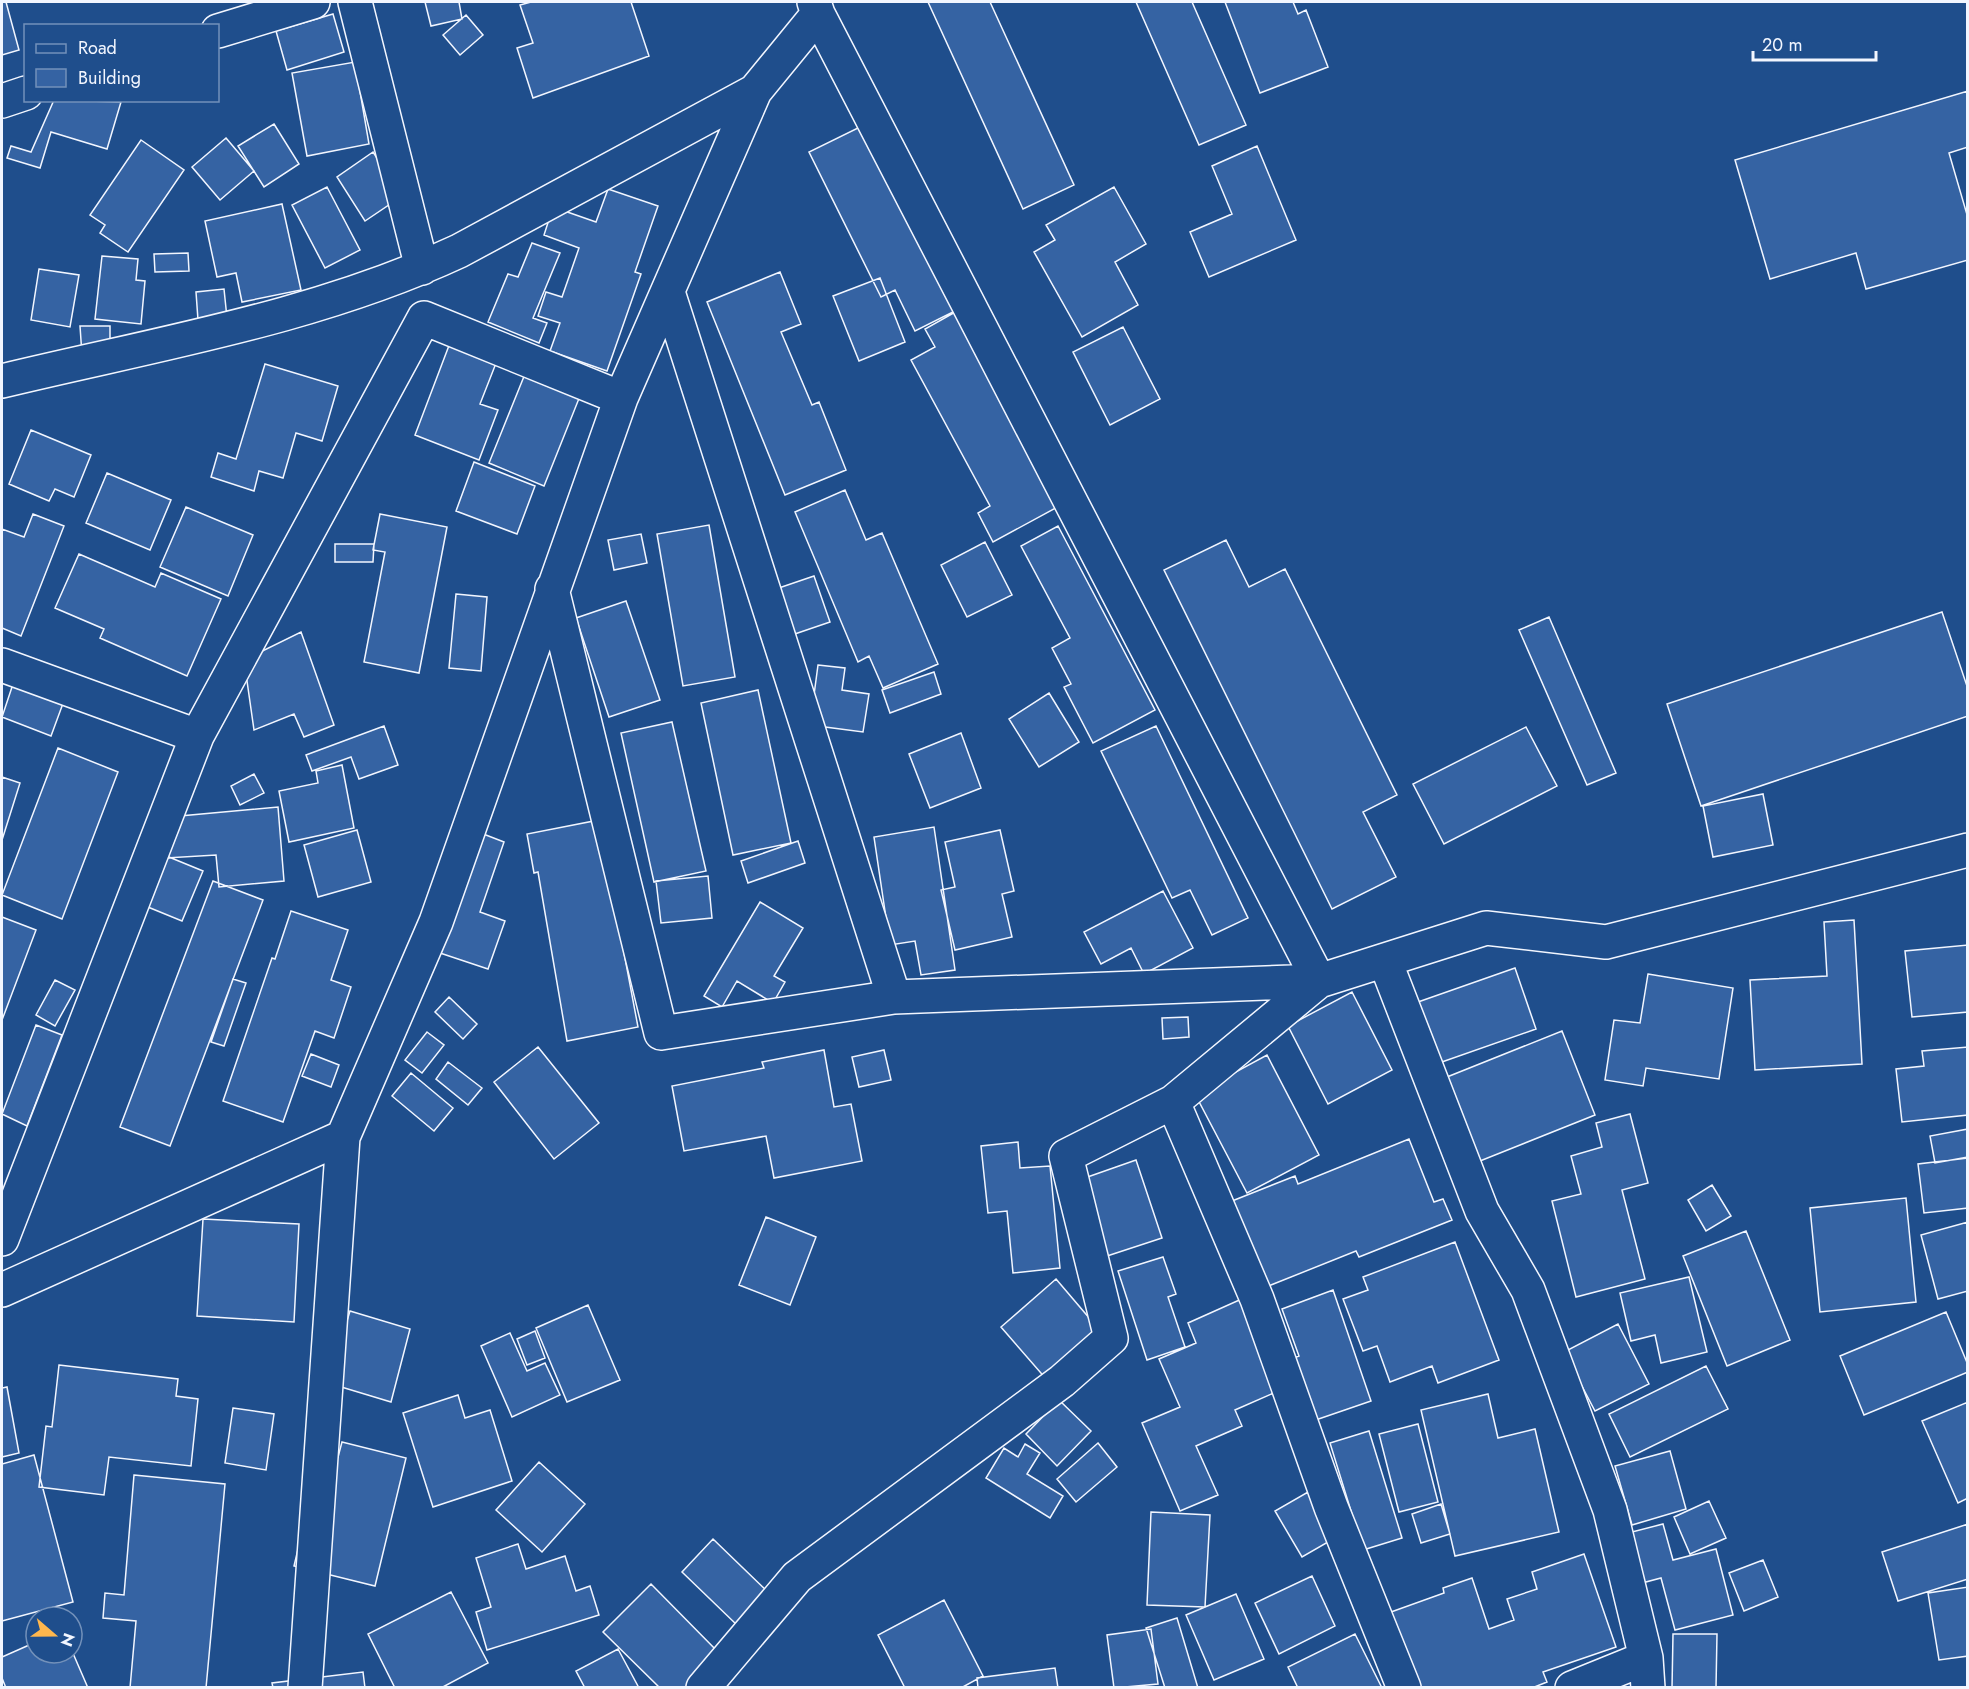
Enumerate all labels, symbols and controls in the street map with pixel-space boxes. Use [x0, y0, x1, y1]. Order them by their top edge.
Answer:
legend [24, 24, 219, 102]
scale bar [1753, 24, 1876, 62]
text: 20 m [1762, 32, 1802, 58]
text: Road [78, 35, 117, 61]
text: Building [78, 65, 141, 91]
north arrow [24, 1605, 84, 1665]
text: N [55, 1630, 81, 1650]

